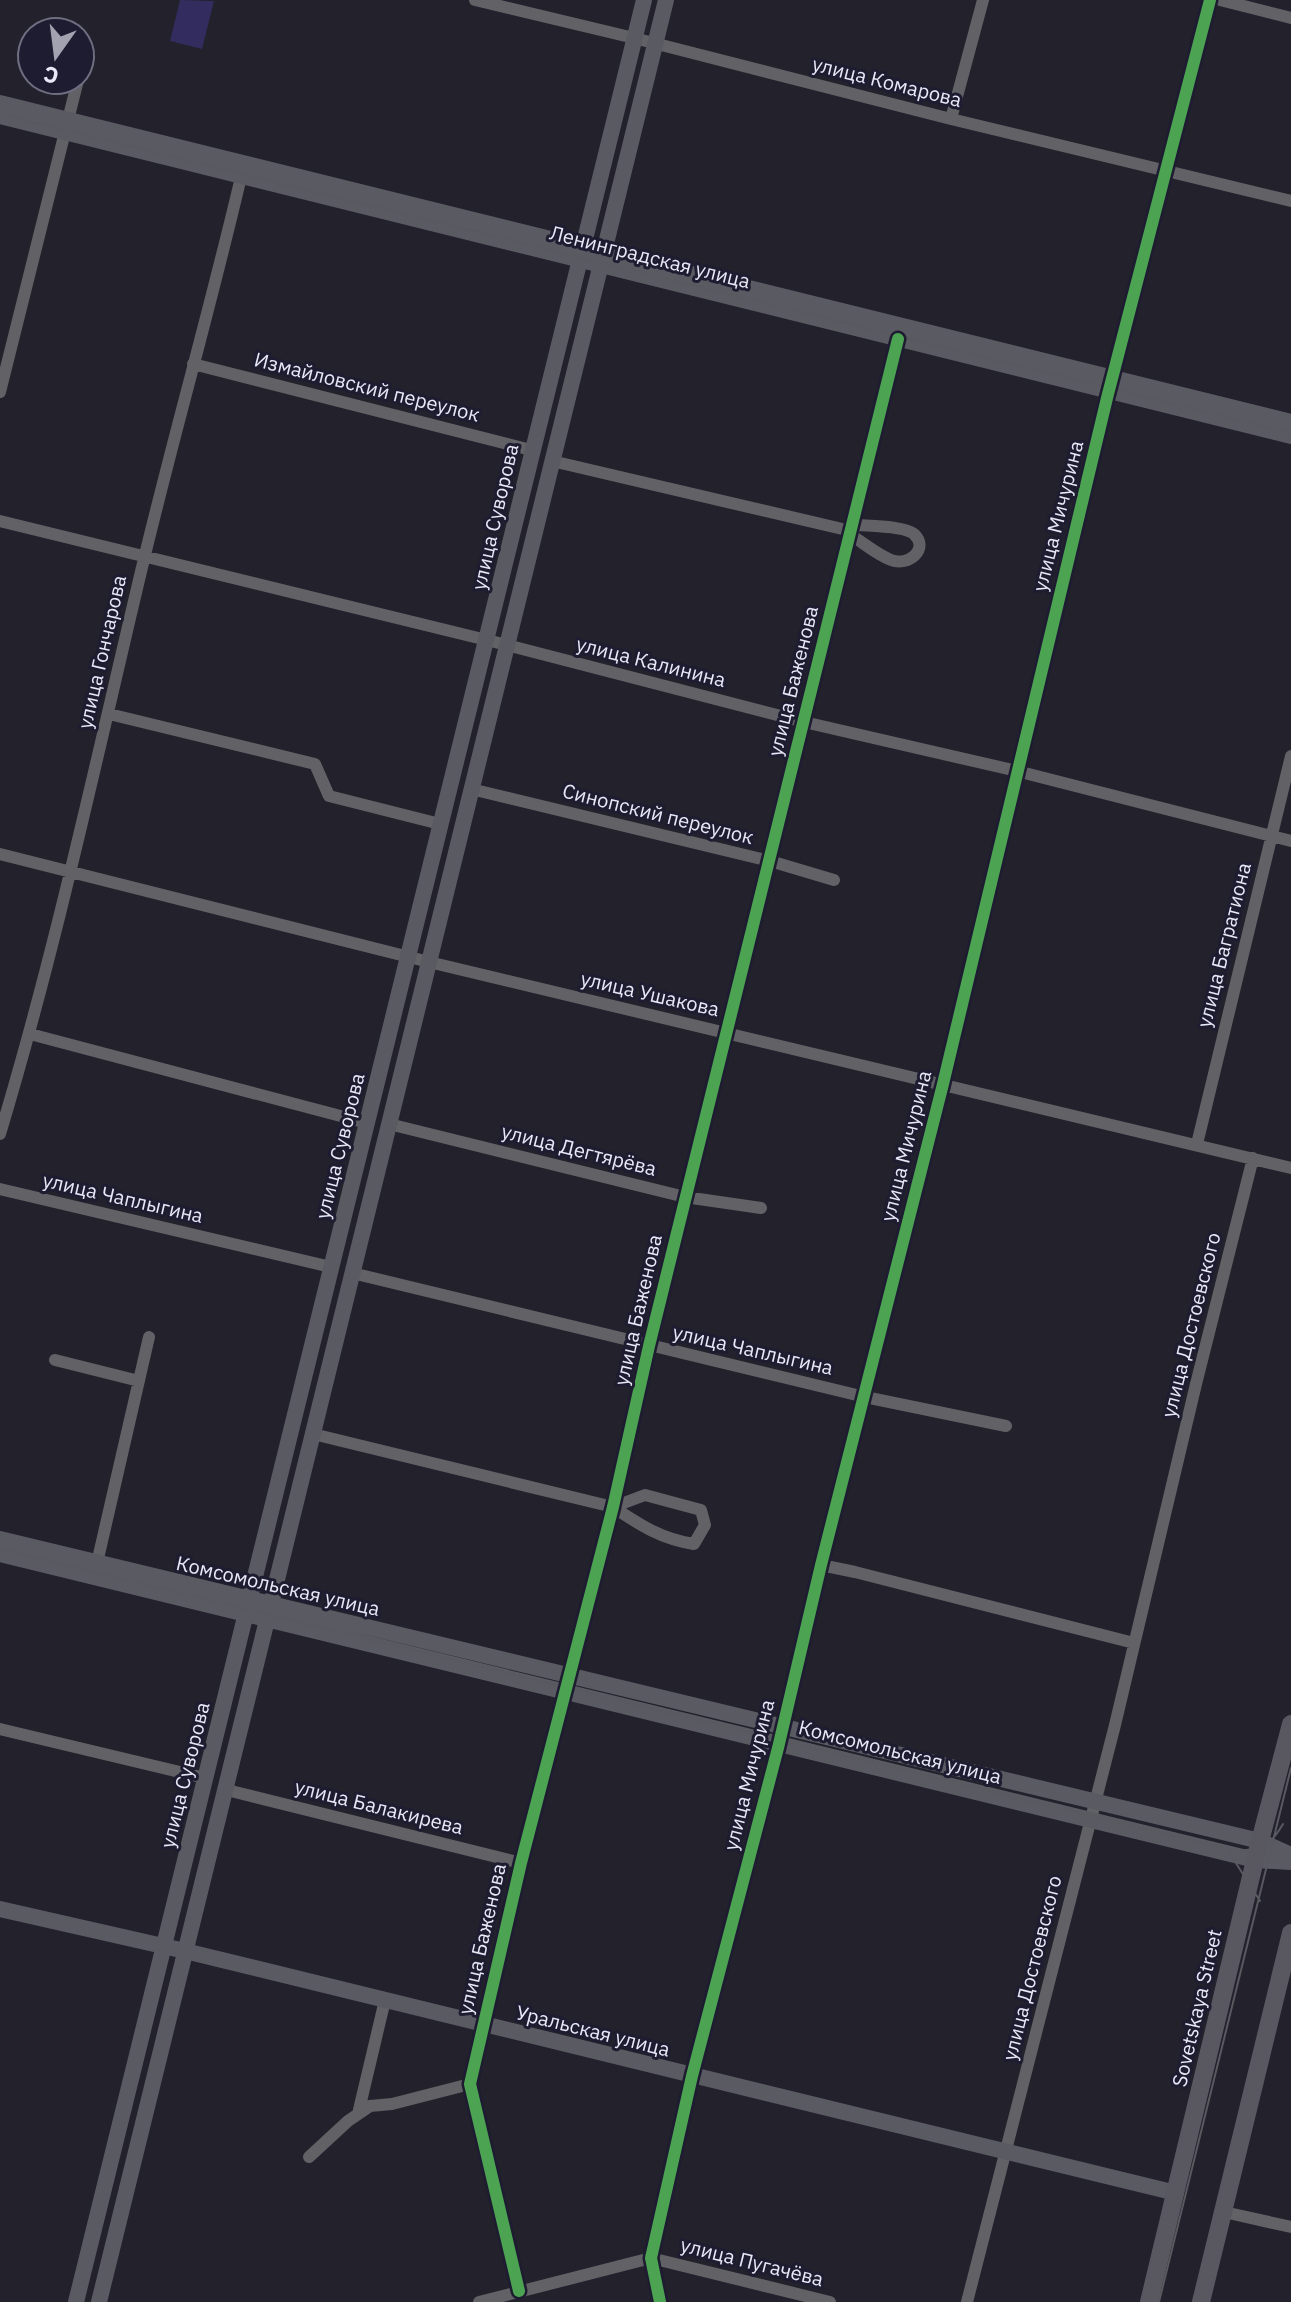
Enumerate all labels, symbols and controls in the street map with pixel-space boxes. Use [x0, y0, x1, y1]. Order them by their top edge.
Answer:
north arrow [16, 16, 96, 96]
street label: улица Комарова [810, 50, 965, 113]
text: С [41, 60, 61, 92]
street label: Ленинградская улица [547, 219, 753, 295]
street label: Измайловский переулок [252, 345, 483, 428]
street label: улица Мичурина [1026, 437, 1089, 594]
street label: улица Суворова [465, 441, 525, 593]
street label: улица Гончарова [71, 572, 132, 731]
street label: улица Баженова [761, 602, 824, 759]
street label: улица Калинина [574, 630, 729, 693]
street label: Синопский переулок [560, 777, 756, 850]
street label: улица Багратиона [1190, 859, 1257, 1030]
street label: улица Ушакова [578, 964, 722, 1023]
street label: улица Мичурина [874, 1067, 937, 1224]
street label: улица Суворова [308, 1070, 371, 1222]
street label: улица Дегтярёва [499, 1117, 660, 1182]
street label: улица Чаплыгина [40, 1166, 206, 1229]
street label: улица Достоевского [1154, 1229, 1227, 1420]
street label: улица Баженова [607, 1231, 668, 1388]
street label: улица Чаплыгина [670, 1318, 836, 1381]
street label: Комсомольская улица [174, 1549, 383, 1622]
street label: улица Мичурина [717, 1696, 780, 1853]
street label: улица Суворова [153, 1699, 216, 1851]
street label: Комсомольская улица [796, 1713, 1005, 1790]
street label: улица Балакирева [292, 1773, 467, 1841]
street label: улица Баженова [451, 1860, 512, 2017]
street label: улица Достоевского [995, 1872, 1068, 2063]
street label: Sovetskaya Street [1165, 1926, 1228, 2089]
street label: Уральская улица [513, 1998, 673, 2063]
street label: улица Пугачёва [678, 2231, 827, 2292]

